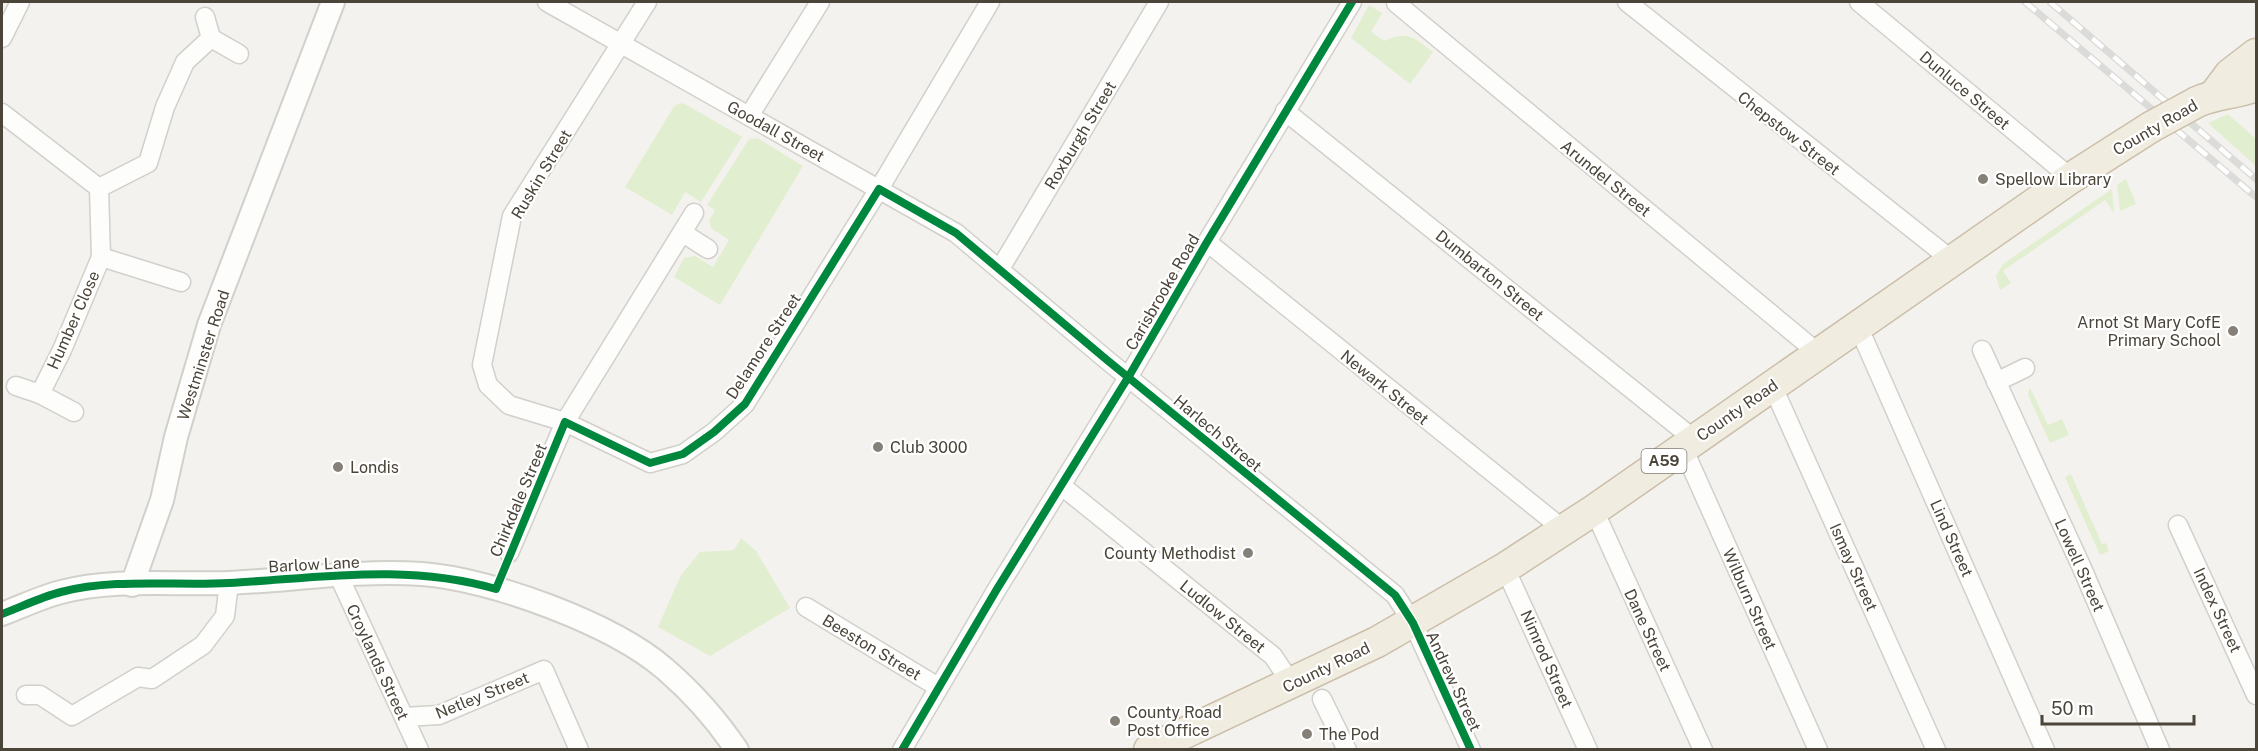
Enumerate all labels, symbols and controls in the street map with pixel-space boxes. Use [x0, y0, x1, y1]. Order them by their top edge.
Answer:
street label: Dunluce Street [1916, 47, 2014, 134]
street label: Roxburgh Street [1041, 78, 1120, 193]
street label: Chepstow Street [1734, 88, 1844, 179]
street label: County Road [2109, 96, 2201, 159]
street label: Goodall Street [724, 97, 828, 166]
street label: Ruskin Street [507, 126, 576, 222]
street label: Arundel Street [1557, 136, 1655, 220]
place label: Spellow Library [1995, 170, 2112, 189]
marker: Spellow Library [1976, 172, 1990, 186]
street label: Dumbarton Street [1432, 226, 1548, 325]
street label: Carisbrooke Road [1121, 231, 1203, 354]
street label: Humber Close [43, 268, 104, 372]
street label: Westminster Road [173, 288, 233, 423]
street label: Delamore Street [722, 290, 805, 403]
place label: Arnot St Mary CofE Primary School [2077, 313, 2221, 350]
marker: Arnot St Mary CofE Primary School [2226, 324, 2240, 338]
street label: Newark Street [1337, 346, 1433, 429]
street label: County Road [1693, 375, 1782, 445]
street label: Harlech Street [1170, 391, 1266, 476]
place label: Club 3000 [890, 438, 968, 457]
marker: Club 3000 [871, 440, 885, 454]
street label: Chirkdale Street [486, 441, 551, 560]
road number: A59 [1642, 449, 1686, 473]
place label: Londis [350, 458, 399, 477]
marker: Londis [331, 460, 345, 474]
street label: Lind Street [1926, 497, 1977, 580]
street label: Lowell Street [2051, 516, 2108, 614]
street label: Ismay Street [1826, 520, 1881, 614]
place label: County Methodist [1104, 544, 1236, 563]
marker: County Methodist [1241, 546, 1255, 560]
street label: Wilburn Street [1719, 546, 1780, 653]
street label: Barlow Lane [268, 553, 360, 576]
street label: Index Street [2190, 565, 2245, 656]
street label: Ludlow Street [1176, 576, 1269, 657]
street label: Dane Street [1620, 586, 1675, 674]
street label: Croylands Street [342, 601, 413, 723]
street label: Nimrod Street [1516, 607, 1577, 711]
street label: Beeston Street [819, 611, 925, 684]
street label: Andrew Street [1422, 628, 1485, 734]
street label: County Road [1279, 638, 1373, 697]
street label: Netley Street [433, 668, 532, 723]
scale bar [2042, 688, 2194, 726]
text: 50 m [2051, 698, 2094, 719]
place label: County Road Post Office [1127, 703, 1222, 740]
marker: County Road Post Office [1108, 714, 1122, 728]
place label: The Pod [1319, 725, 1379, 744]
marker: The Pod [1300, 727, 1314, 741]

